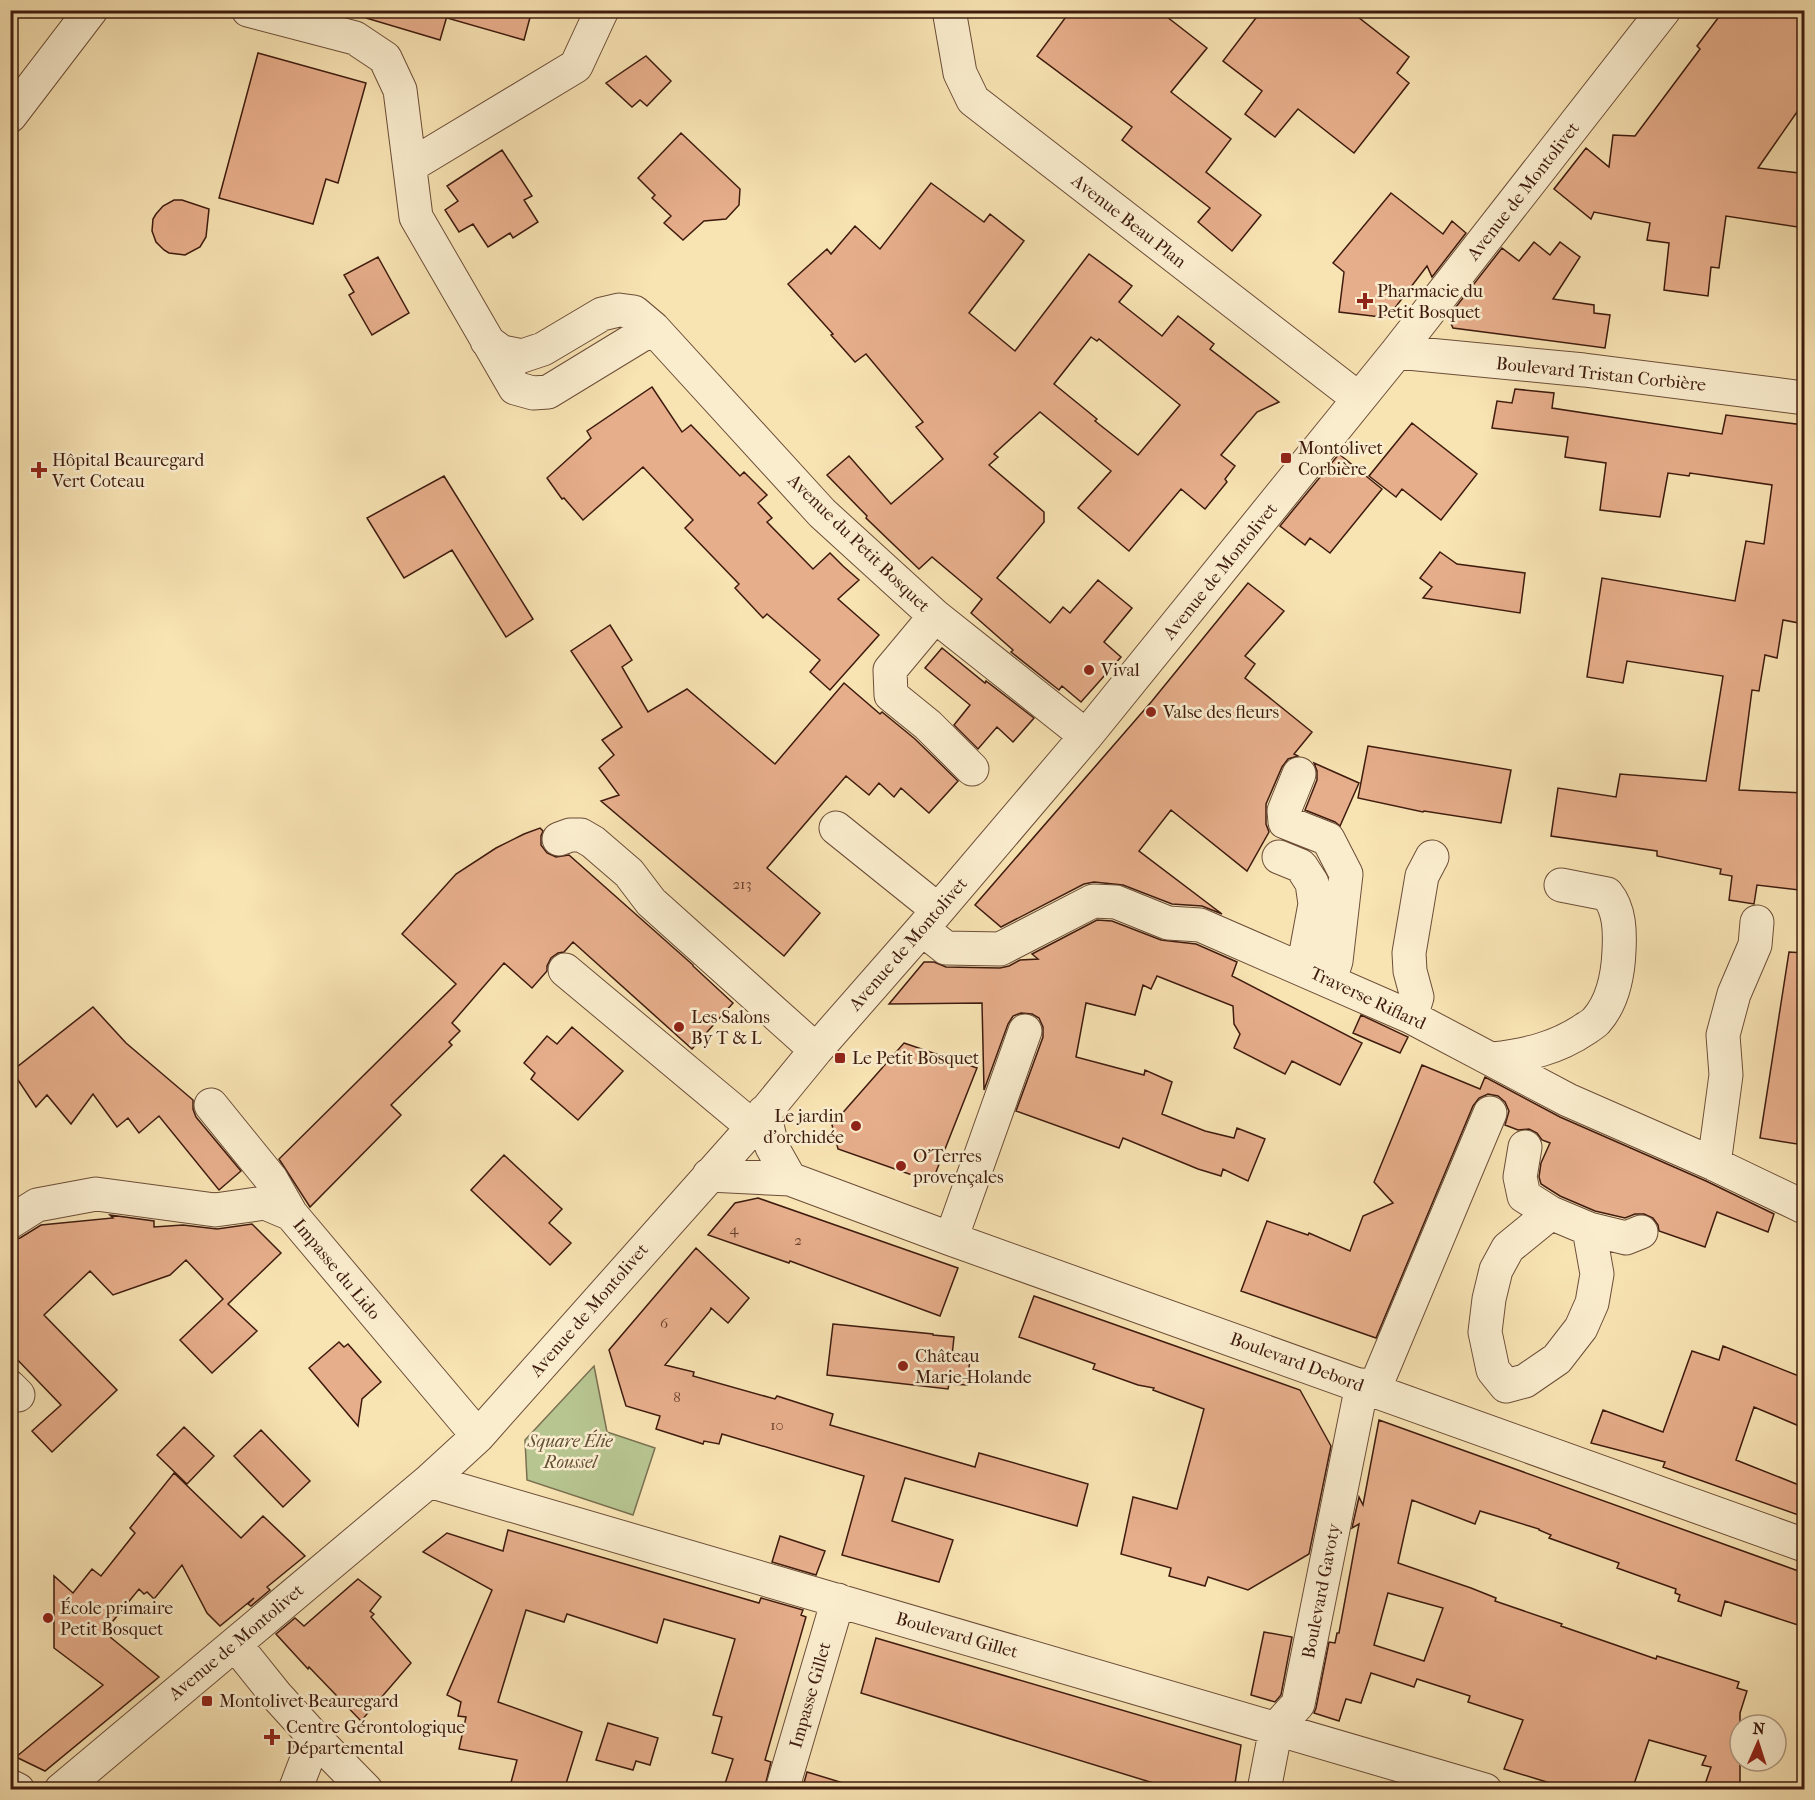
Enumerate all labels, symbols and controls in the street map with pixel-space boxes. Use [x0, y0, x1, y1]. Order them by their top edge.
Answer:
street label: Avenue de Montolivet [1462, 118, 1584, 265]
street label: Avenue Beau Plan [1066, 170, 1191, 273]
place label: Pharmacie du Petit Bosquet [1377, 281, 1483, 323]
marker: Pharmacie du Petit Bosquet [1358, 294, 1372, 308]
street label: Boulevard Tristan Corbière [1495, 353, 1707, 396]
place label: Montolivet Corbière [1298, 438, 1384, 480]
place label: Hôpital Beauregard Vert Coteau [51, 450, 205, 492]
marker: Montolivet Corbière [1279, 451, 1293, 465]
marker: Hôpital Beauregard Vert Coteau [30, 461, 48, 479]
street label: Avenue du Petit Bosquet [783, 469, 934, 617]
street label: Avenue de Montolivet [1158, 498, 1282, 645]
place label: Vival [1100, 660, 1140, 681]
marker: Vival [1082, 663, 1096, 677]
place label: Valse des fleurs [1162, 702, 1279, 723]
marker: Valse des fleurs [1144, 705, 1158, 719]
street label: Avenue de Montolivet [844, 873, 972, 1016]
house number: 213 [732, 875, 752, 893]
street label: Traverse Riflard [1307, 962, 1429, 1035]
place label: Les Salons By T & L [691, 1007, 770, 1049]
marker: Les Salons By T & L [672, 1020, 686, 1034]
place label: Le Petit Bosquet [852, 1048, 980, 1069]
marker: Le Petit Bosquet [833, 1051, 847, 1065]
place label: Le jardin d'orchidée [763, 1106, 845, 1148]
marker: Le jardin d'orchidée [849, 1119, 863, 1133]
place label: O’Terres provençales [912, 1146, 1004, 1188]
marker: O’Terres provençales [894, 1159, 908, 1173]
street label: Impasse du Lido [288, 1215, 385, 1324]
house number: 4 [730, 1220, 740, 1238]
house number: 2 [794, 1231, 802, 1249]
street label: Avenue de Montolivet [525, 1239, 653, 1382]
house number: 6 [660, 1314, 669, 1332]
street label: Boulevard Debord [1227, 1328, 1367, 1397]
place label: Château Marie-Holande [915, 1346, 1032, 1388]
marker: Château Marie-Holande [896, 1359, 910, 1373]
house number: 8 [673, 1388, 681, 1406]
house number: 10 [770, 1416, 784, 1434]
park label: Square Élie Roussel [526, 1429, 613, 1473]
street label: Boulevard Gavoty [1298, 1520, 1345, 1660]
street label: Avenue de Montolivet [164, 1580, 308, 1706]
place label: École primaire Petit Bosquet [60, 1597, 173, 1640]
street label: Boulevard Gillet [893, 1608, 1021, 1663]
marker: École primaire Petit Bosquet [41, 1611, 55, 1625]
street label: Impasse Gillet [785, 1639, 836, 1751]
place label: Montolivet Beauregard [219, 1691, 399, 1712]
marker: Montolivet Beauregard [200, 1694, 214, 1708]
north arrow [1728, 1713, 1788, 1773]
place label: Centre Gérontologique Départemental [286, 1717, 465, 1759]
text: N [1752, 1719, 1766, 1738]
marker: Centre Gérontologique Départemental [263, 1728, 281, 1746]

